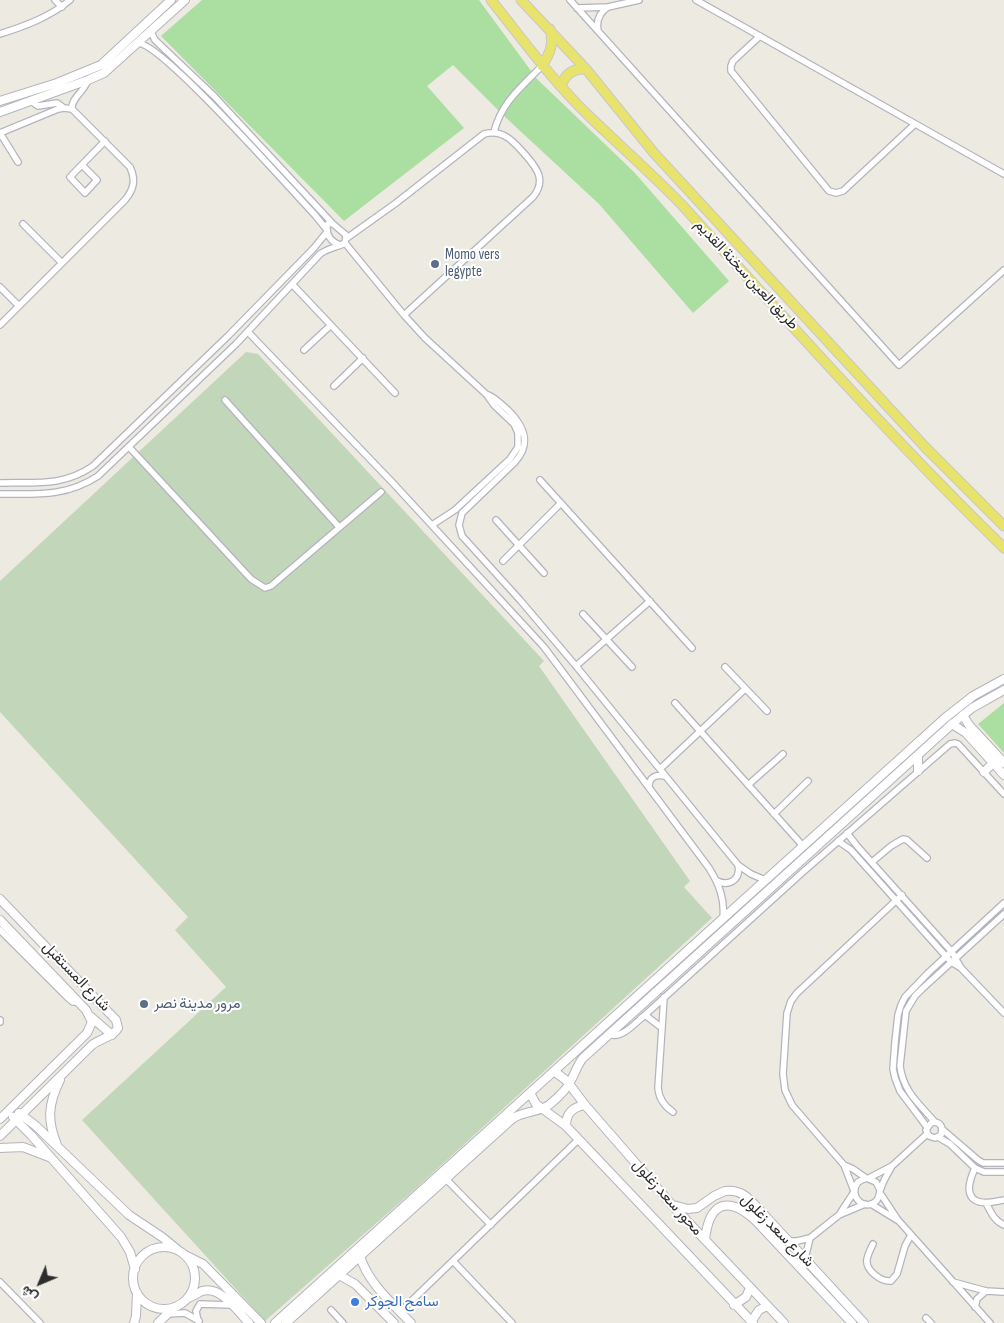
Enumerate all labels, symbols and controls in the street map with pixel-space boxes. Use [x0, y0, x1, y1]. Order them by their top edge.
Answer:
street label: طريق العين سخنة القديم [690, 216, 802, 334]
place label: Momo vers legypte [445, 246, 500, 281]
marker: Momo vers legypte [429, 258, 441, 270]
street label: شارع المستقبل [38, 938, 114, 1016]
place label: مرور مدينة نصر [154, 995, 241, 1013]
marker: مرور مدينة نصر [138, 998, 150, 1010]
street label: محور سعد زغلول [628, 1156, 706, 1240]
street label: شارع سعد زغلول [737, 1191, 817, 1271]
north arrow [15, 1258, 65, 1308]
text: ش [17, 1282, 41, 1306]
place label: سامح الجوكر [365, 1293, 439, 1311]
marker: سامح الجوكر [349, 1296, 361, 1308]

